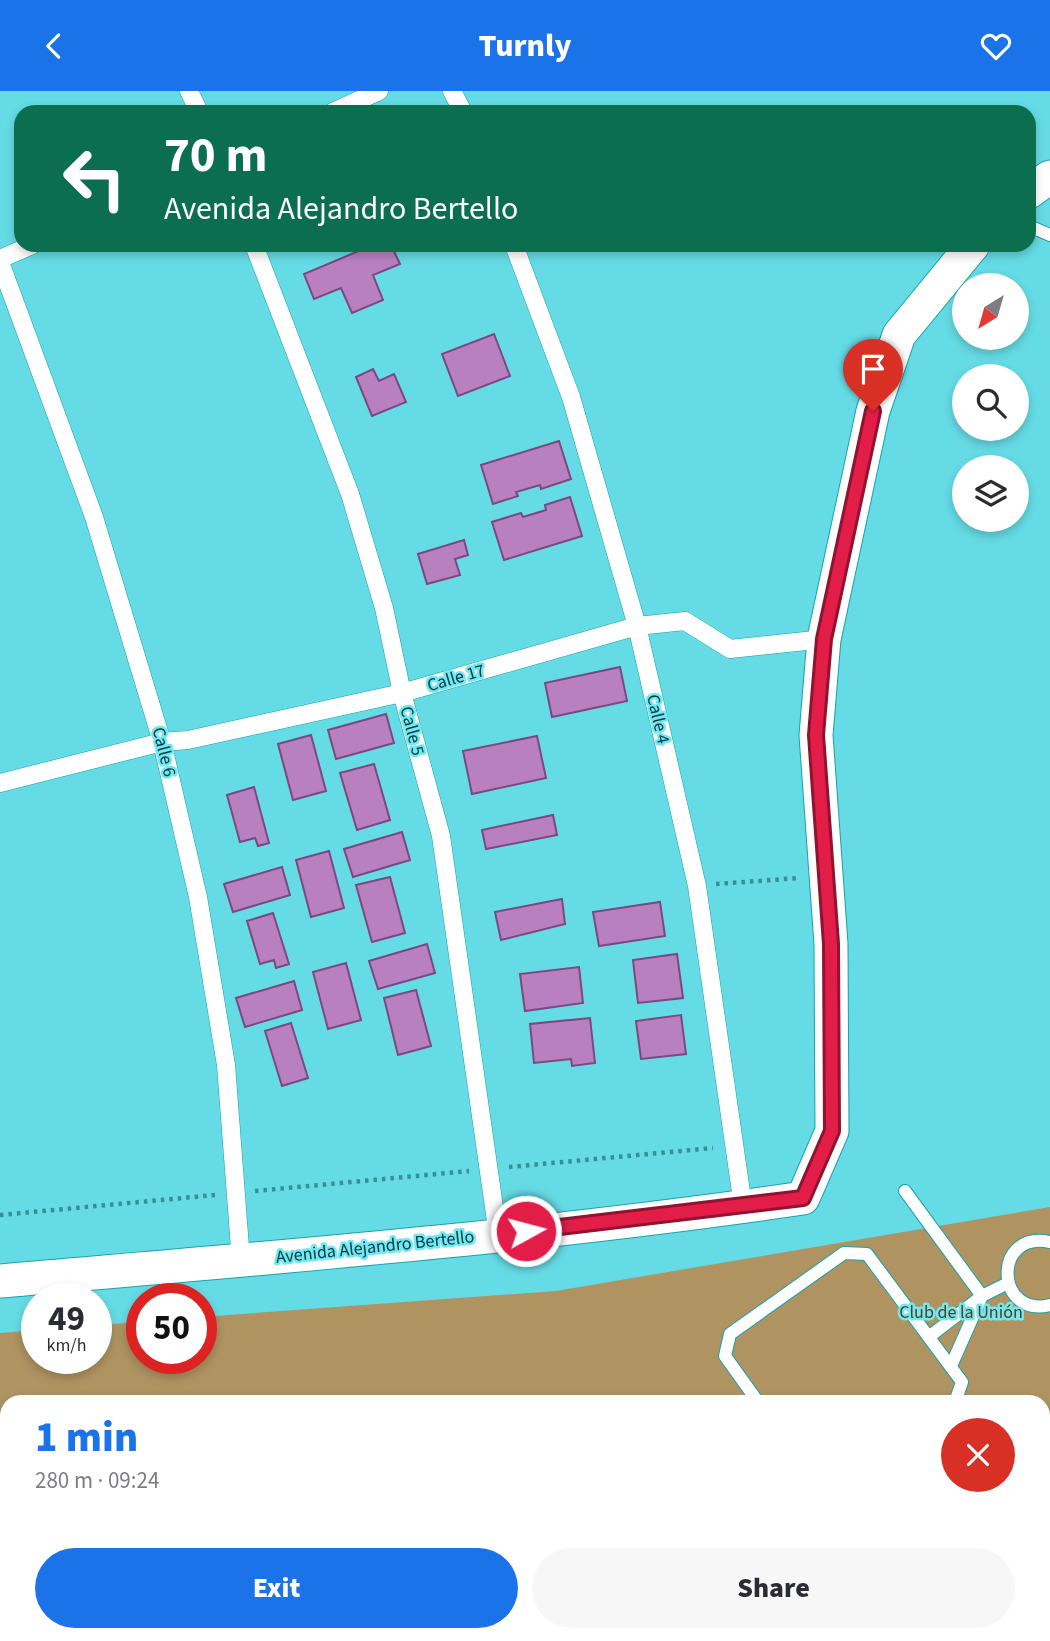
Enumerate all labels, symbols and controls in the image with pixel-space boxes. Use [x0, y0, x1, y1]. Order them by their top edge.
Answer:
text: Turnly [479, 23, 571, 69]
icon: back [35, 27, 73, 65]
icon: heart [977, 27, 1015, 65]
text: 70 m [164, 121, 268, 191]
icon: left [49, 133, 140, 224]
text: Avenida Alejandro Bertello [164, 186, 518, 232]
north arrow [952, 273, 1029, 350]
map controls [952, 273, 1029, 532]
pin [843, 339, 903, 411]
icon: arrive [854, 350, 892, 388]
button: search [952, 364, 1029, 441]
button: layers [952, 455, 1029, 532]
street label: Calle 17 [424, 658, 488, 698]
street label: Calle 4 [640, 692, 676, 746]
street label: Calle 5 [393, 704, 431, 758]
street label: Calle 6 [146, 725, 182, 779]
position arrow [489, 1194, 563, 1268]
street label: Avenida Alejandro Bertello [275, 1224, 475, 1270]
speed limit sign: 50 [126, 1283, 217, 1374]
text: 49 [48, 1294, 85, 1344]
park label: Club de la Unión [899, 1300, 1023, 1325]
text: km/h [47, 1333, 86, 1358]
text: 1 min [35, 1408, 138, 1468]
button: close [941, 1418, 1015, 1492]
text: 280 m · 09:24 [35, 1464, 159, 1497]
button: Exit [35, 1548, 518, 1628]
button: Share [532, 1548, 1015, 1628]

